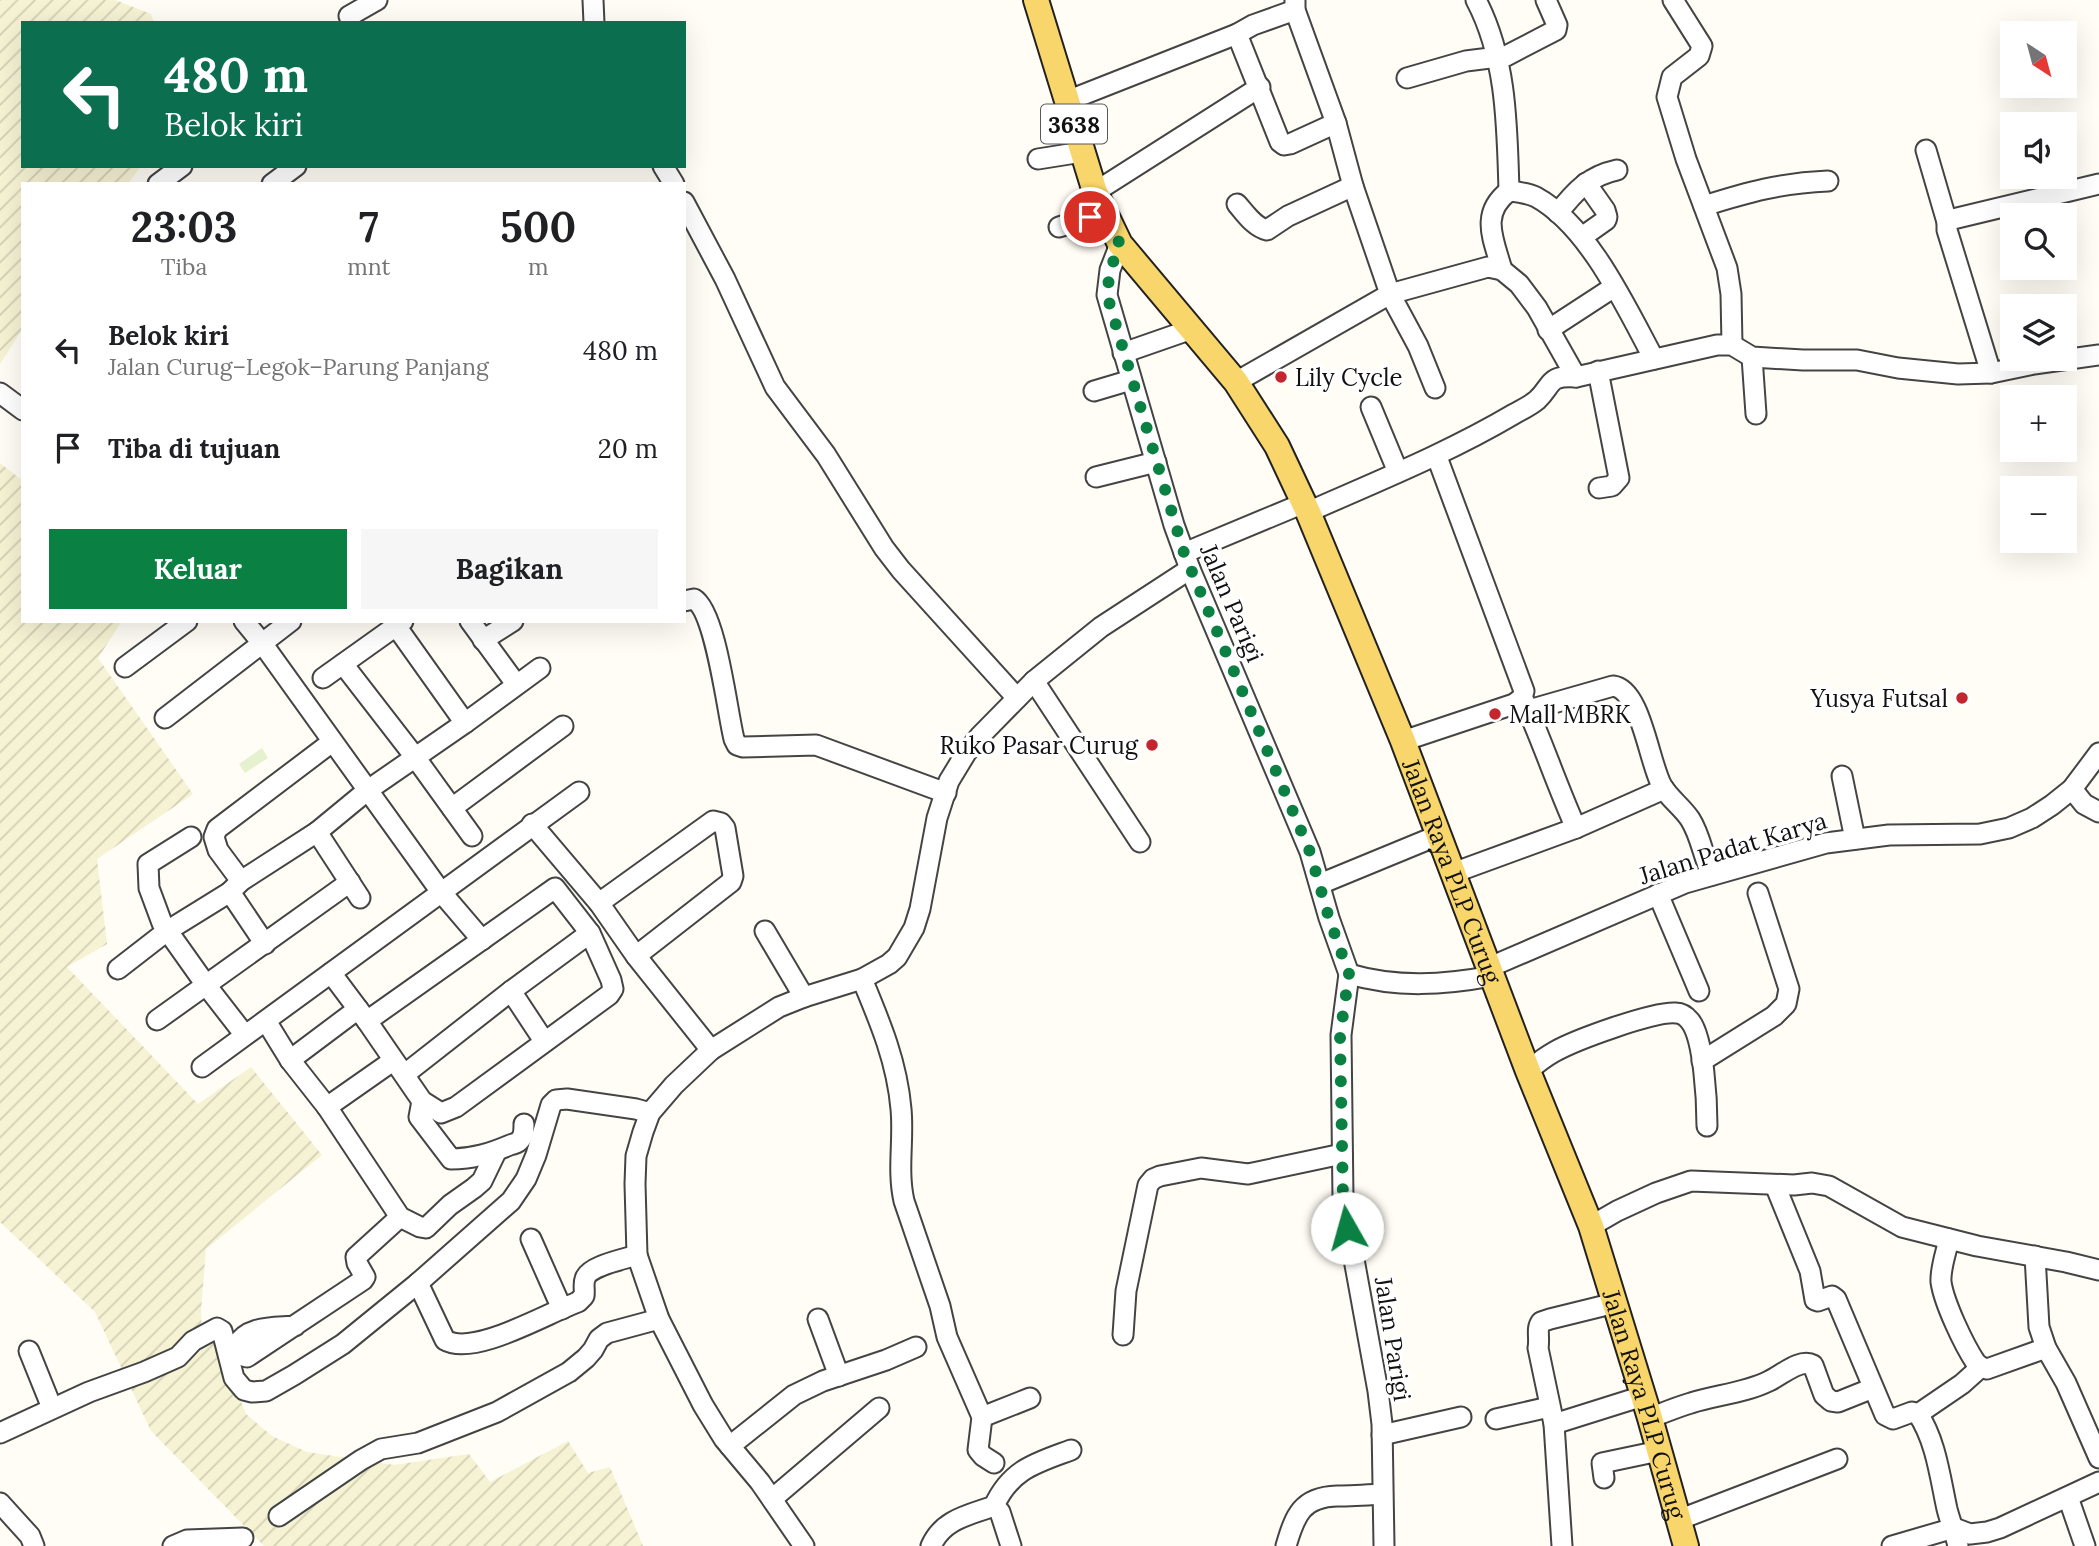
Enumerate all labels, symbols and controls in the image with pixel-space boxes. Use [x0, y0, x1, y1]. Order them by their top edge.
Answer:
north arrow [2000, 21, 2077, 98]
map controls [2000, 21, 2077, 553]
text: 480 m [164, 43, 308, 105]
icon: left [49, 49, 140, 140]
text: Belok kiri [164, 104, 303, 145]
road number: 3638 [1041, 105, 1107, 144]
button: sound [2000, 112, 2077, 189]
pin [1060, 187, 1120, 247]
icon: arrive [1071, 198, 1109, 236]
text: 23:03 [131, 200, 237, 254]
text: 7 [359, 200, 379, 254]
text: 500 [500, 200, 576, 254]
button: search [2000, 203, 2077, 280]
text: Tiba [161, 252, 207, 281]
text: mnt [347, 252, 390, 281]
text: m [528, 252, 548, 281]
button: layers [2000, 294, 2077, 371]
text: Belok kiri [108, 319, 229, 352]
icon: left [49, 331, 87, 369]
text: 480 m [583, 334, 658, 367]
text: Jalan Curug–Legok–Parung Panjang [108, 352, 489, 381]
place label: Lily Cycle [1295, 362, 1403, 393]
marker: Lily Cycle [1273, 369, 1289, 385]
button: + [2000, 385, 2077, 462]
icon: arrive [49, 429, 87, 467]
text: Tiba di tujuan [108, 432, 280, 465]
text: 20 m [598, 432, 658, 465]
button: − [2000, 476, 2077, 553]
button: Keluar [49, 529, 347, 609]
button: Bagikan [361, 529, 658, 609]
street label: Jalan Parigi [1193, 538, 1271, 667]
place label: Yusya Futsal [1810, 683, 1948, 714]
marker: Yusya Futsal [1954, 690, 1970, 706]
place label: Mall MBRK [1509, 699, 1632, 730]
marker: Mall MBRK [1487, 706, 1503, 722]
place label: Ruko Pasar Curug [939, 730, 1139, 761]
marker: Ruko Pasar Curug [1144, 737, 1160, 753]
street label: Jalan Raya PLP Curug [1395, 754, 1509, 989]
street label: Jalan Padat Karya [1635, 805, 1830, 892]
position arrow [1310, 1191, 1384, 1265]
street label: Jalan Parigi [1368, 1274, 1418, 1403]
street label: Jalan Raya PLP Curug [1596, 1285, 1693, 1523]

